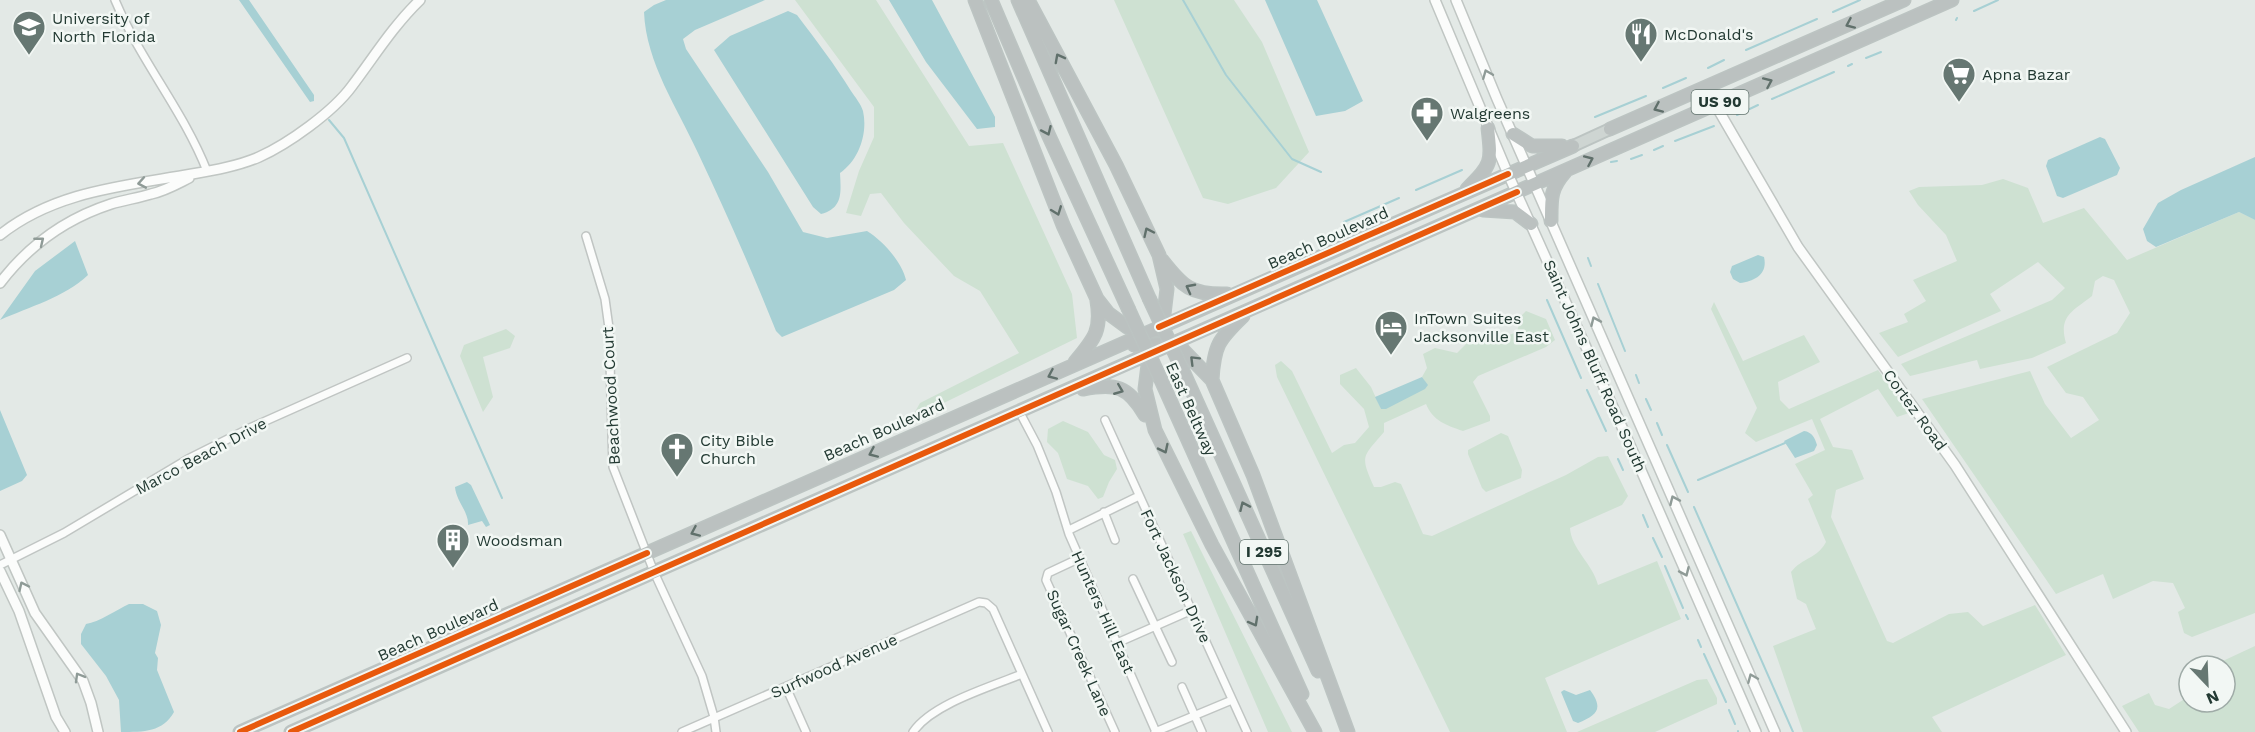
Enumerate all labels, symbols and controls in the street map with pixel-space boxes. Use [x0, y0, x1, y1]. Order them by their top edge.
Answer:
school or university icon: University of North Florida [11, 9, 47, 56]
place label: University of North Florida [52, 9, 155, 46]
restaurant icon: McDonald's [1623, 16, 1659, 63]
one-way arrow [1846, 16, 1857, 28]
place label: McDonald's [1664, 25, 1754, 44]
one-way arrow [1055, 54, 1066, 64]
supermarket icon: Apna Bazar [1941, 56, 1977, 103]
place label: Apna Bazar [1982, 65, 2071, 84]
one-way arrow [1482, 69, 1494, 80]
one-way arrow [1761, 77, 1772, 89]
road number: US 90 [1692, 90, 1748, 114]
pharmacy icon: Walgreens [1409, 95, 1445, 142]
one-way arrow [1653, 101, 1664, 113]
place label: Walgreens [1450, 104, 1530, 123]
one-way arrow [1040, 124, 1052, 135]
one-way arrow [1583, 155, 1594, 167]
one-way arrow [137, 176, 147, 189]
street label: Beach Boulevard [1265, 203, 1391, 273]
one-way arrow [1050, 205, 1063, 216]
one-way arrow [1143, 227, 1155, 238]
one-way arrow [33, 237, 44, 248]
street label: Saint Johns Bluff Road South [1539, 257, 1651, 475]
one-way arrow [1186, 284, 1196, 295]
hotel icon: InTown Suites Jacksonville East [1373, 309, 1409, 356]
place label: InTown Suites Jacksonville East [1414, 309, 1549, 346]
one-way arrow [1591, 317, 1603, 328]
street label: Beachwood Court [598, 326, 624, 466]
one-way arrow [1190, 356, 1200, 367]
street label: East Beltway [1162, 359, 1220, 460]
street label: Cortez Road [1879, 366, 1951, 454]
one-way arrow [1047, 367, 1058, 379]
one-way arrow [1113, 382, 1124, 395]
street label: Beach Boulevard [821, 395, 947, 465]
street label: Marco Beach Drive [132, 413, 270, 499]
church icon: City Bible Church [659, 431, 695, 478]
place label: City Bible Church [700, 431, 774, 468]
one-way arrow [1157, 443, 1169, 454]
one-way arrow [869, 446, 880, 458]
one-way arrow [1669, 495, 1681, 506]
one-way arrow [1239, 502, 1251, 513]
street label: Fort Jackson Drive [1137, 506, 1215, 646]
building icon: Woodsman [435, 522, 471, 569]
one-way arrow [690, 524, 701, 536]
place label: Woodsman [476, 531, 563, 550]
road number: I 295 [1240, 540, 1288, 564]
street label: Hunters Hill East [1067, 548, 1139, 677]
one-way arrow [1678, 565, 1690, 576]
one-way arrow [18, 582, 30, 593]
street label: Sugar Creek Lane [1042, 587, 1116, 719]
street label: Beach Boulevard [375, 595, 501, 665]
one-way arrow [1247, 616, 1258, 627]
street label: Surfwood Avenue [768, 630, 900, 702]
north arrow [2177, 654, 2237, 714]
one-way arrow [75, 673, 86, 683]
one-way arrow [1747, 674, 1759, 685]
text: N [2203, 686, 2222, 708]

